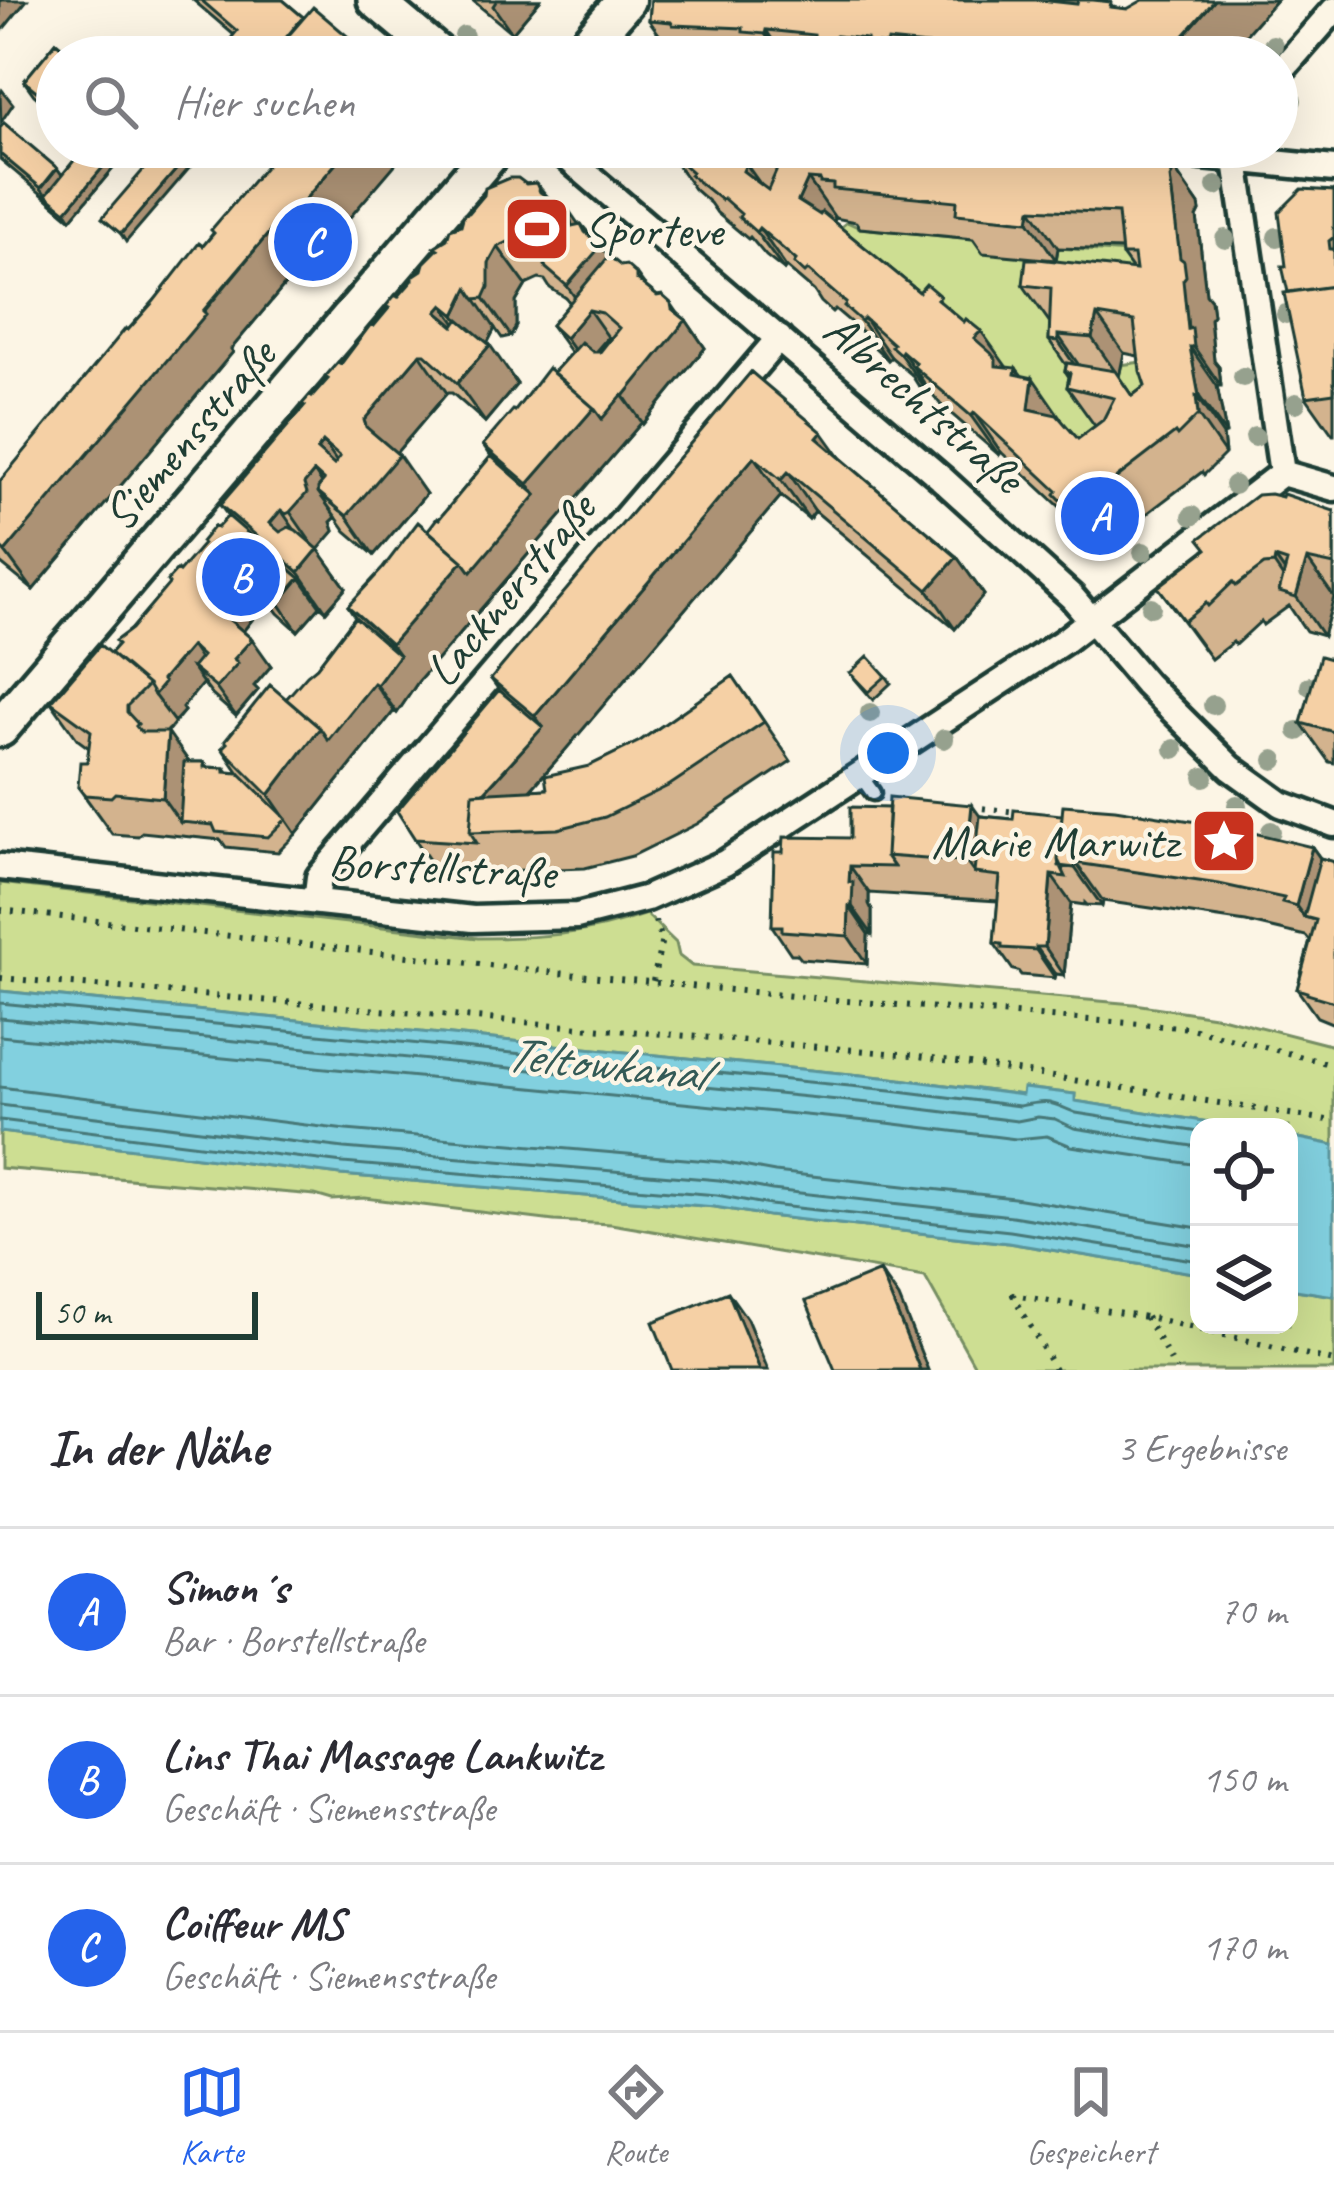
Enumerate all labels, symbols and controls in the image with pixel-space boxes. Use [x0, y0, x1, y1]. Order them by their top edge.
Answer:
search box [36, 36, 1298, 168]
icon: search [78, 69, 144, 135]
text: Hier suchen [174, 74, 354, 131]
sports icon: Sporteve [502, 194, 572, 264]
pin: C [274, 197, 352, 287]
place label: Sporteve [584, 200, 726, 260]
street label: Albrechtstraße [812, 299, 1039, 508]
street label: Siemensstraße [89, 324, 291, 543]
pin: A [1061, 471, 1139, 561]
street label: Lacknerstraße [411, 478, 610, 699]
pin: B [202, 532, 280, 622]
your location [858, 723, 918, 783]
place icon: Marie Marwitz [1189, 806, 1259, 876]
place label: Marie Marwitz [931, 812, 1182, 872]
street label: Borstellstraße [327, 831, 560, 903]
water label: Teltowkanal [503, 1021, 724, 1107]
map controls [1190, 1118, 1298, 1334]
button: locate [1190, 1118, 1298, 1226]
button: layers [1190, 1226, 1298, 1334]
scale bar [36, 1286, 258, 1339]
text: 50 m [54, 1292, 110, 1334]
text: In der Nähe [48, 1416, 267, 1480]
text: 3 Ergebnisse [1117, 1424, 1286, 1473]
text: Simon´s [162, 1559, 288, 1616]
text: A [77, 1587, 97, 1636]
text: 70 m [1220, 1587, 1286, 1636]
text: Bar · Borstellstraße [162, 1616, 424, 1665]
text: Lins Thai Massage Lankwitz [162, 1727, 600, 1784]
text: B [77, 1755, 97, 1804]
text: 150 m [1202, 1755, 1286, 1804]
text: Geschäft · Siemensstraße [162, 1784, 495, 1833]
text: Coiffeur MS [162, 1895, 344, 1952]
text: C [78, 1923, 96, 1972]
text: 170 m [1202, 1923, 1286, 1972]
text: Geschäft · Siemensstraße [162, 1952, 495, 2001]
tab: Karte [179, 2059, 245, 2173]
tab: Route [603, 2059, 669, 2173]
tab: Gespeichert [1026, 2059, 1155, 2173]

